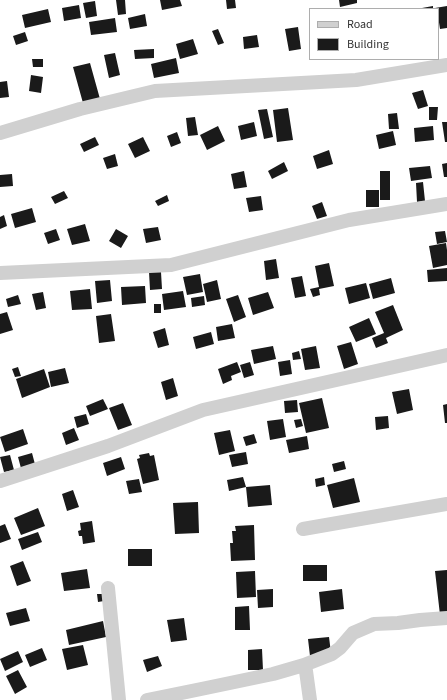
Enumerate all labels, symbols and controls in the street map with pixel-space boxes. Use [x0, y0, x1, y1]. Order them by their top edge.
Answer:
legend [309, 8, 439, 60]
text: Road [347, 16, 373, 33]
text: Building [347, 36, 389, 53]

